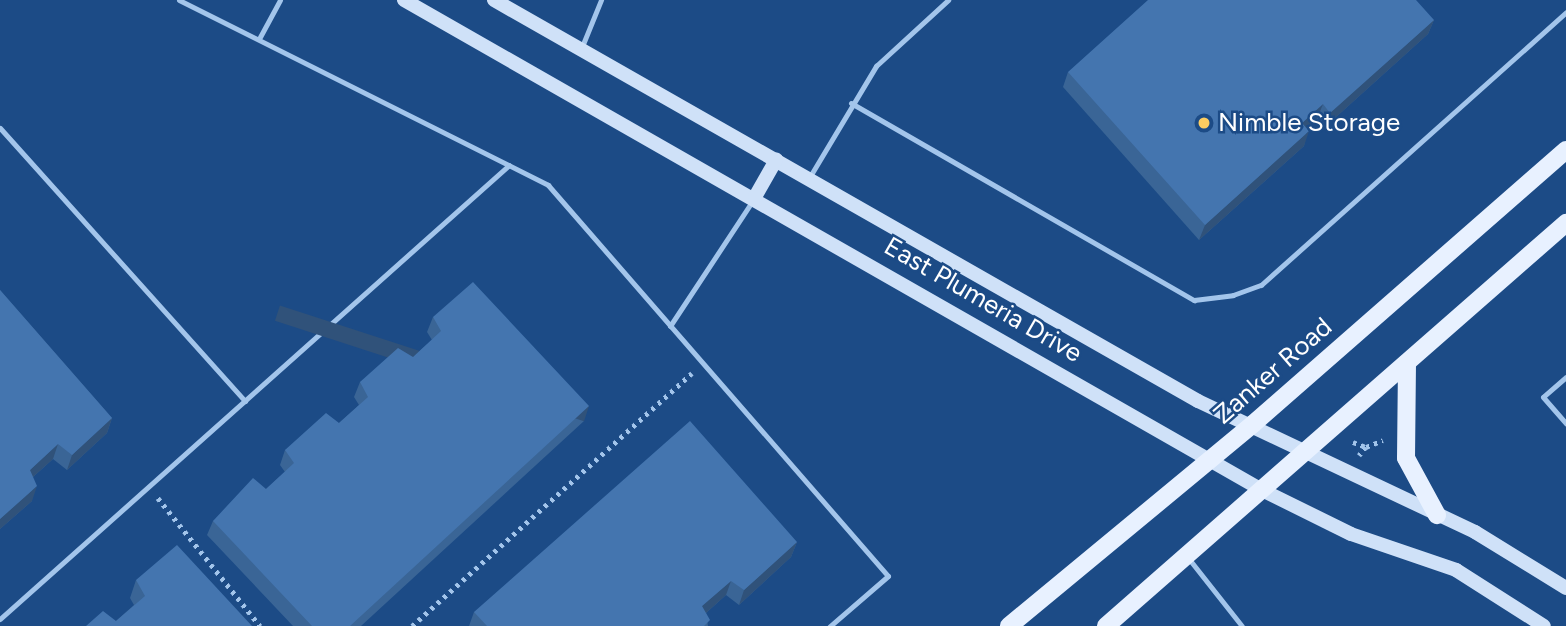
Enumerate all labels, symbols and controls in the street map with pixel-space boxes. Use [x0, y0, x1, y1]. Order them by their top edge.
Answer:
place label: Nimble Storage [1218, 107, 1400, 139]
marker: Nimble Storage [1196, 115, 1212, 131]
street label: East Plumeria Drive [879, 231, 1087, 369]
street label: Zanker Road [1208, 311, 1338, 431]

